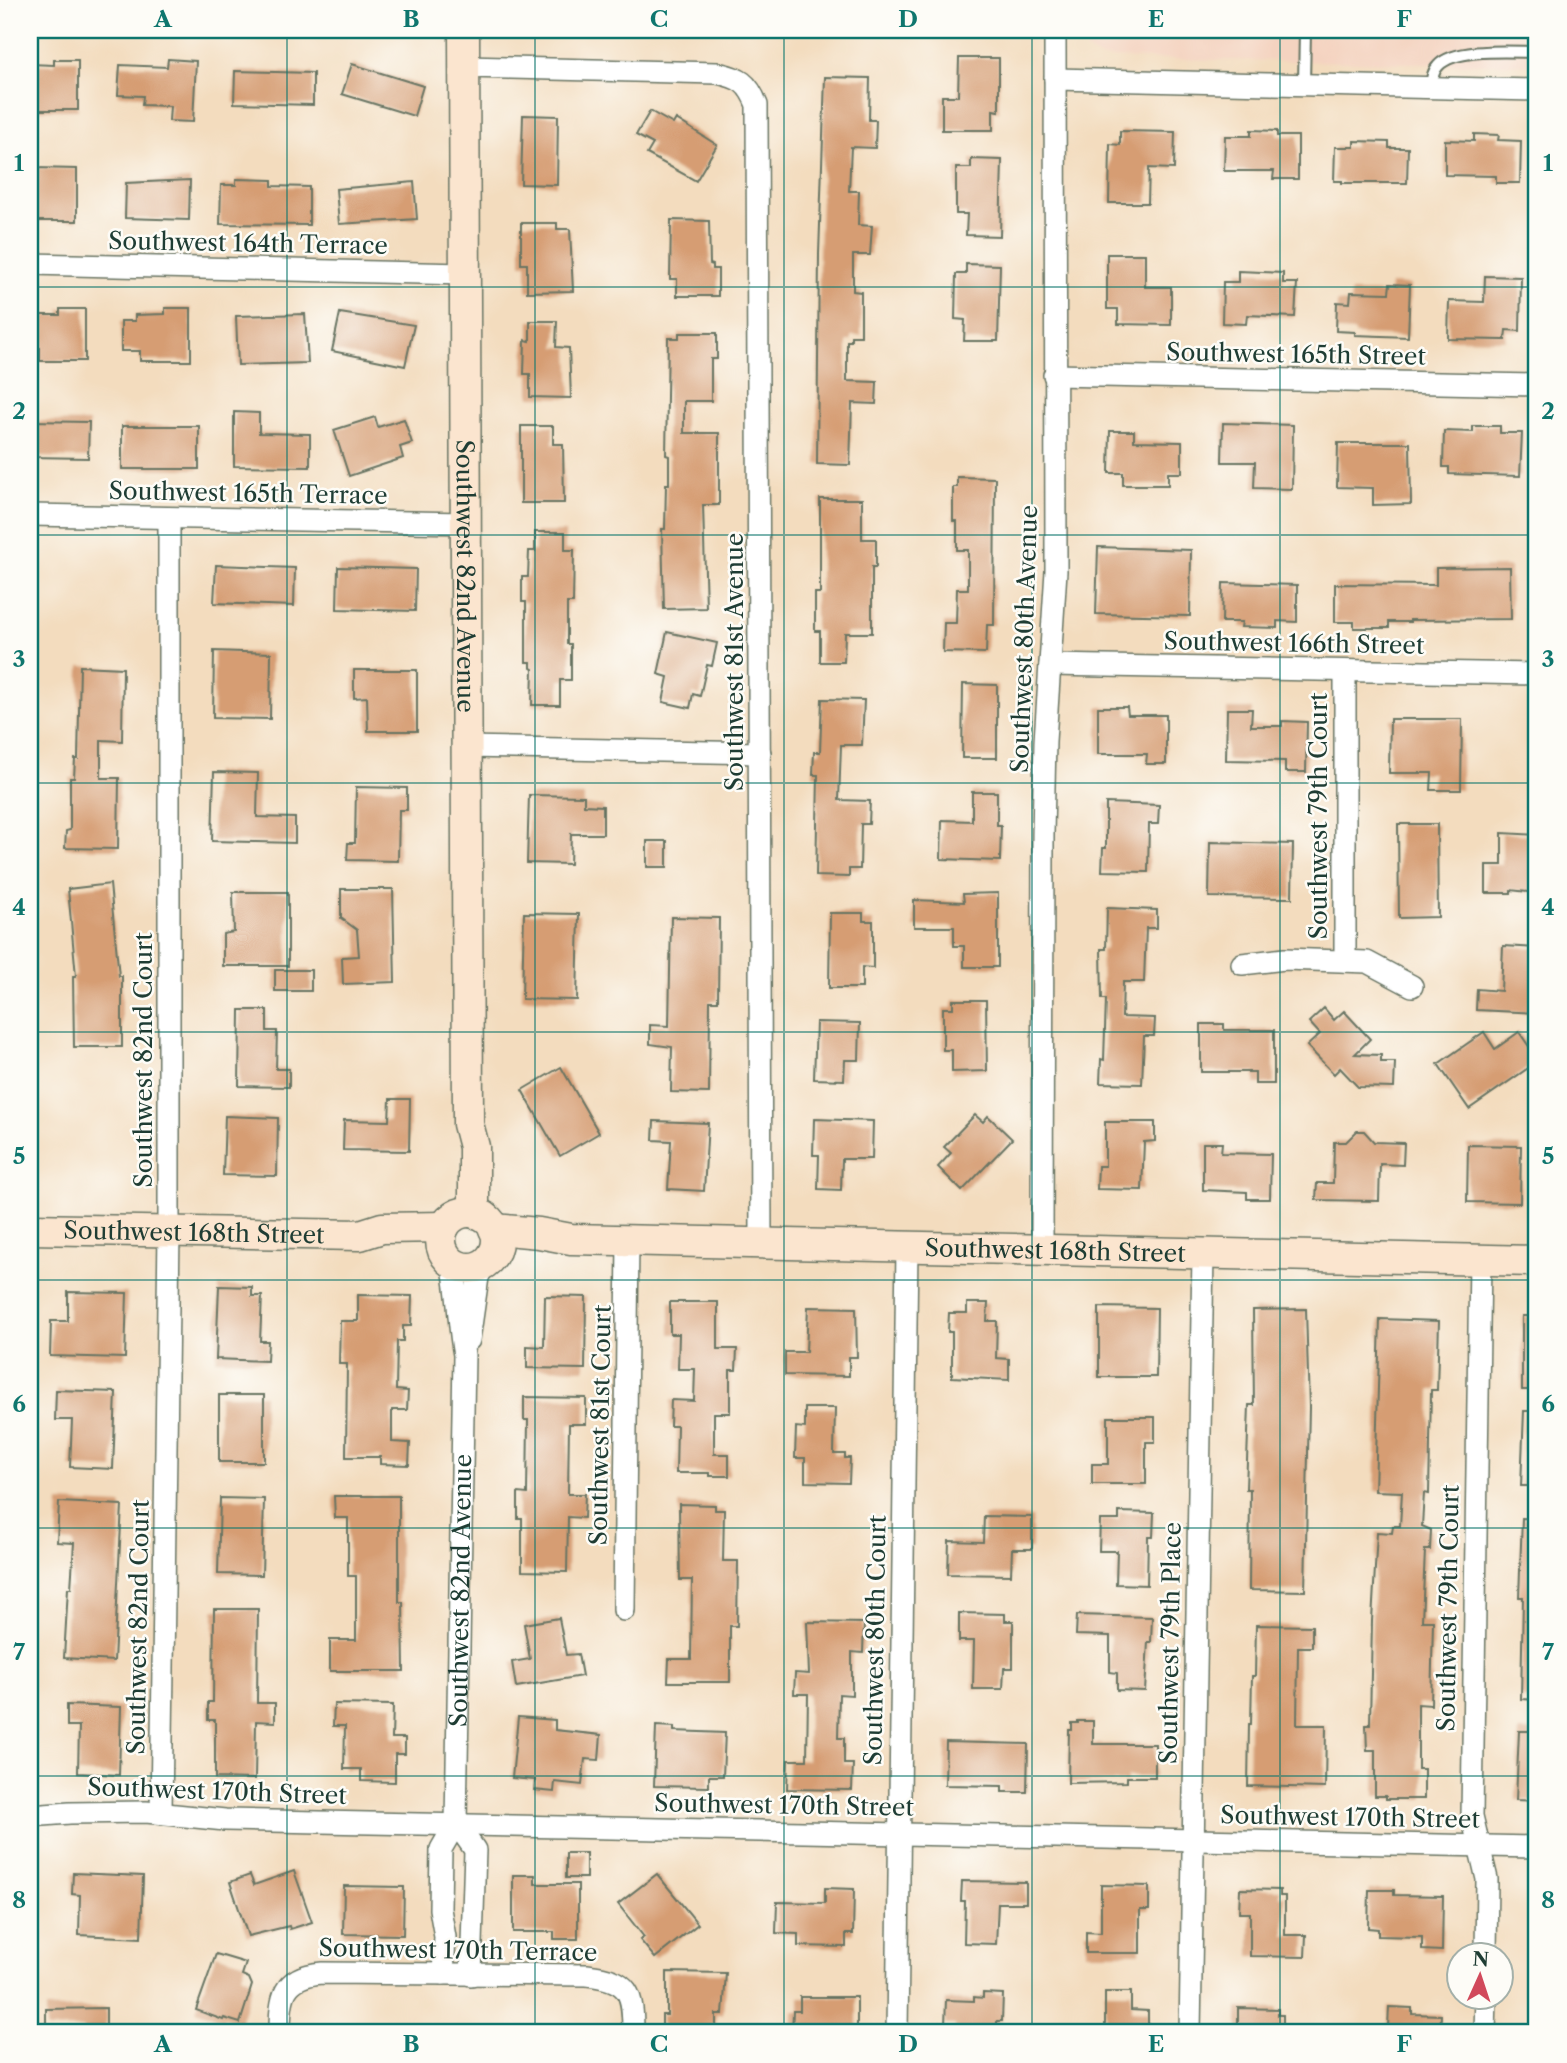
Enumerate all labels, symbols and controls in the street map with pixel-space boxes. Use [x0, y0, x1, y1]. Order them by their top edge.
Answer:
text: A [153, 5, 173, 33]
text: B [402, 5, 420, 33]
text: C [650, 5, 668, 33]
text: D [898, 5, 918, 33]
text: E [1148, 5, 1164, 33]
text: F [1396, 5, 1412, 33]
text: 1 [14, 149, 25, 177]
text: 1 [1543, 149, 1554, 177]
street label: Southwest 164th Terrace [108, 226, 388, 260]
street label: Southwest 165th Street [1166, 337, 1427, 371]
text: 2 [12, 397, 26, 425]
text: 2 [1541, 397, 1555, 425]
street label: Southwest 82nd Avenue [451, 439, 481, 713]
street label: Southwest 165th Terrace [108, 476, 388, 510]
street label: Southwest 80th Avenue [1005, 504, 1043, 774]
street label: Southwest 81st Avenue [720, 533, 749, 791]
street label: Southwest 166th Street [1163, 626, 1425, 660]
text: 3 [13, 645, 26, 673]
text: 3 [1542, 645, 1555, 673]
street label: Southwest 79th Court [1304, 692, 1333, 940]
text: 4 [12, 893, 26, 921]
text: 4 [1541, 893, 1555, 921]
street label: Southwest 82nd Court [129, 932, 158, 1188]
text: 5 [13, 1142, 25, 1170]
text: 5 [1542, 1142, 1554, 1170]
street label: Southwest 168th Street [63, 1215, 325, 1249]
street label: Southwest 168th Street [924, 1233, 1186, 1268]
street label: Southwest 81st Court [583, 1304, 617, 1546]
text: 6 [12, 1390, 26, 1418]
text: 6 [1541, 1390, 1555, 1418]
street label: Southwest 82nd Avenue [443, 1454, 477, 1727]
street label: Southwest 79th Court [1431, 1484, 1465, 1732]
street label: Southwest 82nd Court [121, 1499, 155, 1755]
street label: Southwest 80th Court [858, 1514, 892, 1766]
street label: Southwest 79th Place [1153, 1522, 1187, 1764]
text: 7 [13, 1638, 25, 1666]
text: 7 [1542, 1638, 1554, 1666]
street label: Southwest 170th Street [87, 1772, 348, 1810]
street label: Southwest 170th Street [654, 1788, 915, 1822]
street label: Southwest 170th Street [1220, 1800, 1481, 1834]
text: 8 [12, 1886, 26, 1914]
text: 8 [1541, 1886, 1555, 1914]
street label: Southwest 170th Terrace [318, 1933, 598, 1967]
north arrow [1444, 1940, 1514, 2010]
text: N [1472, 1948, 1490, 1971]
text: A [153, 2030, 173, 2058]
text: B [402, 2030, 420, 2058]
text: C [650, 2030, 668, 2058]
text: D [898, 2030, 918, 2058]
text: E [1148, 2030, 1164, 2058]
text: F [1396, 2030, 1412, 2058]

